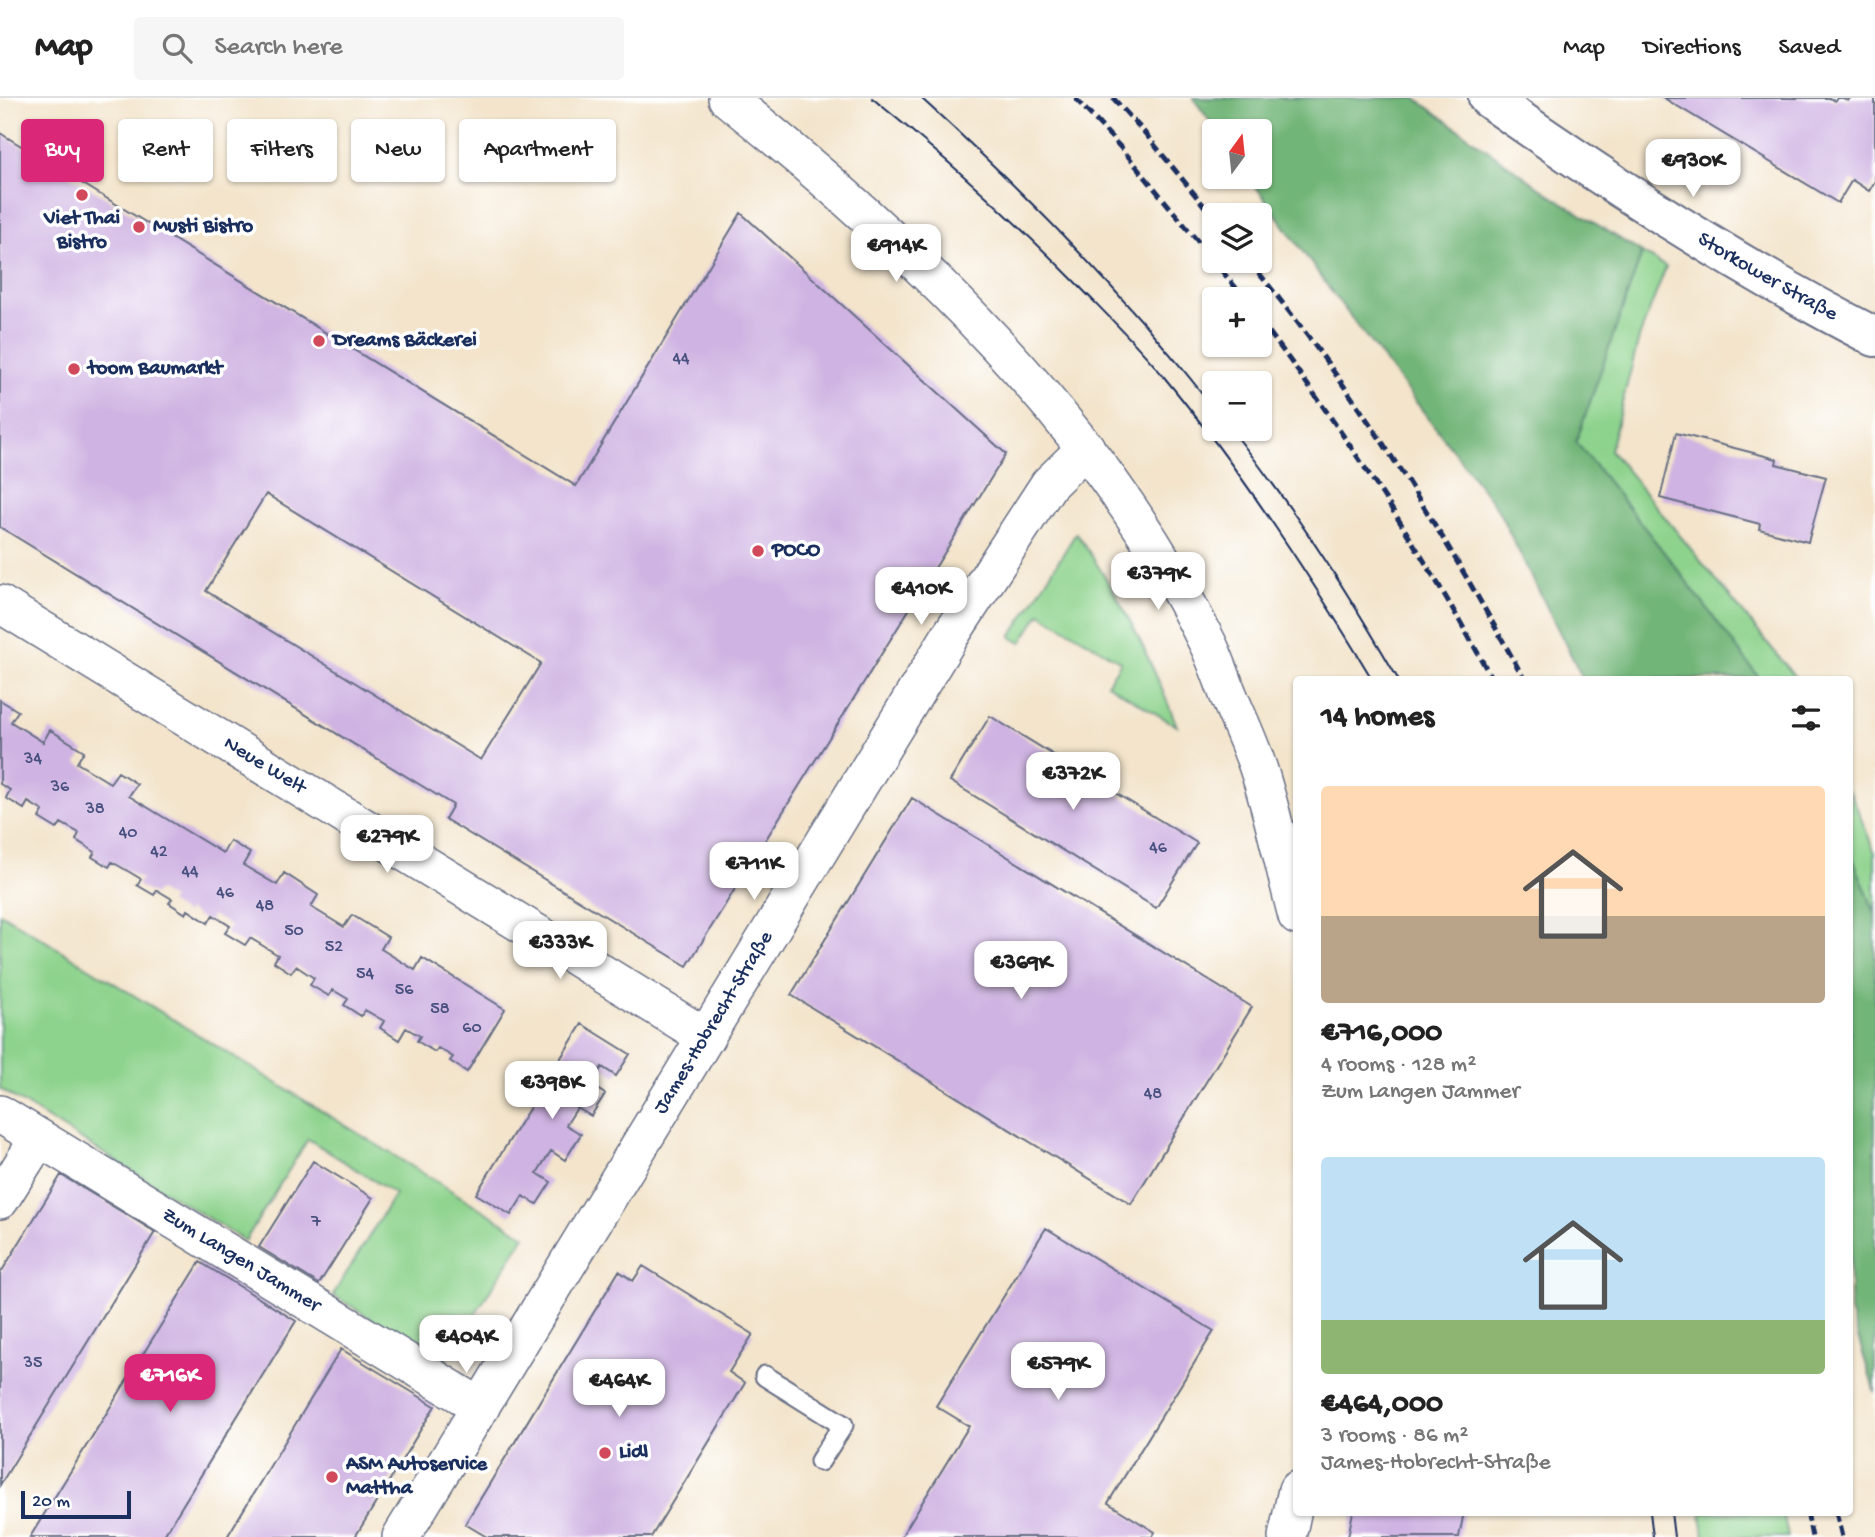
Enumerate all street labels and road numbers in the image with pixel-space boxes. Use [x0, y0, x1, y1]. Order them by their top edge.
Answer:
street label: Storkower Straße [1692, 227, 1843, 328]
street label: Neue Welt [218, 731, 312, 802]
street label: James-Hobrecht-Straße [649, 926, 780, 1119]
street label: Zum Langen Jammer [157, 1203, 326, 1319]

